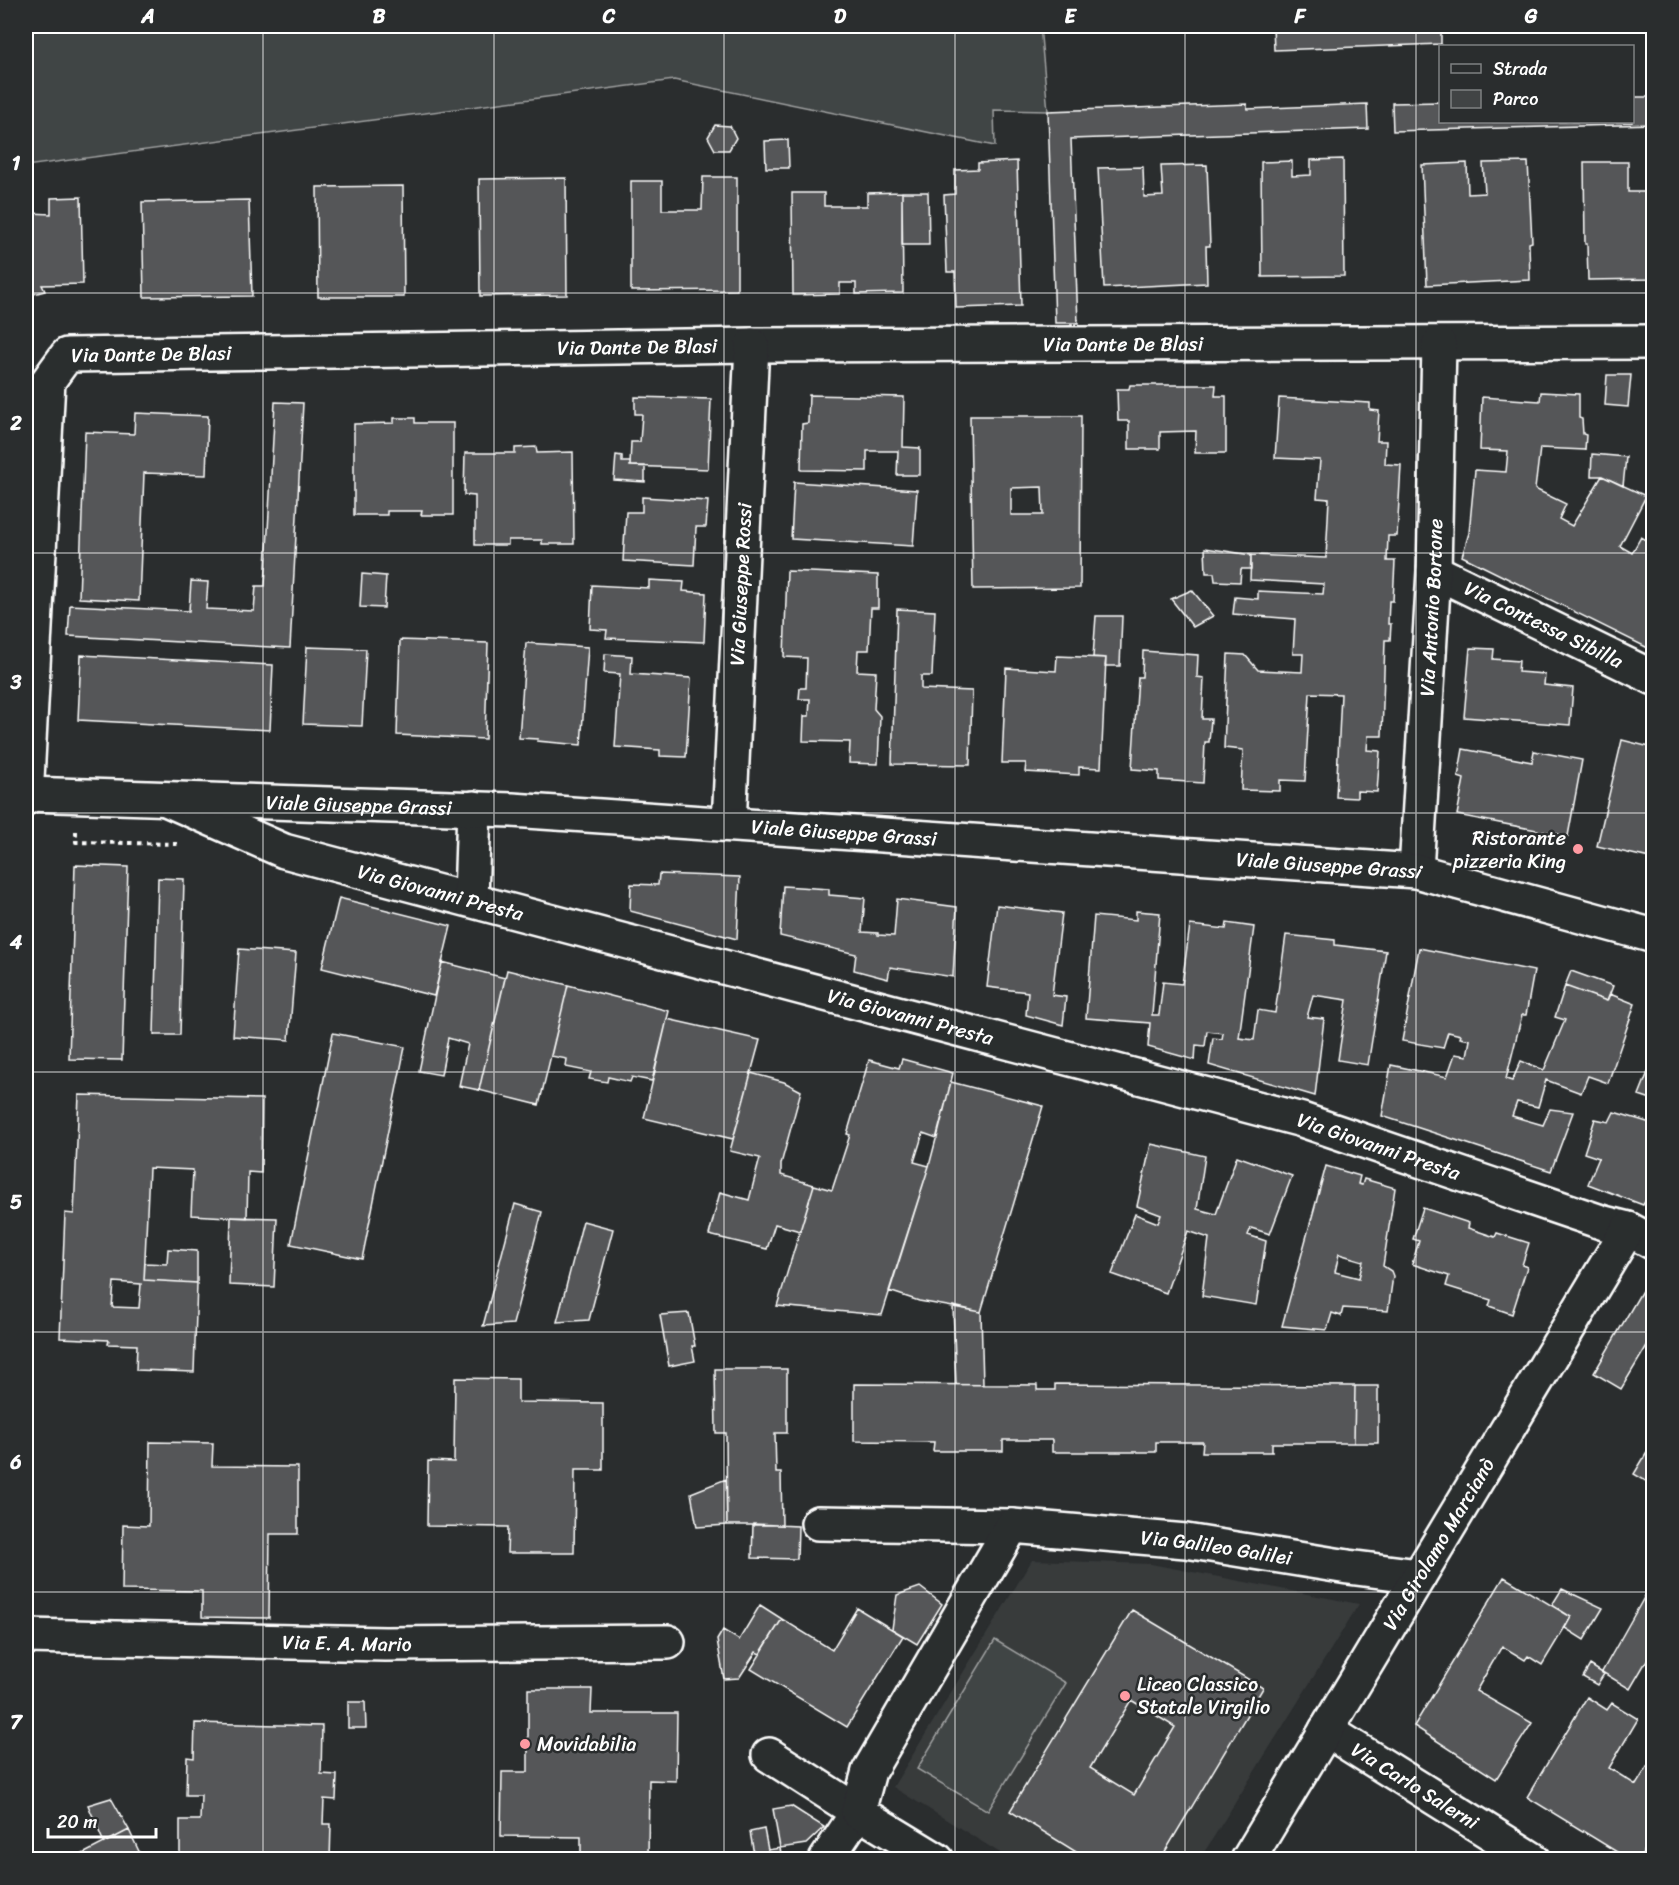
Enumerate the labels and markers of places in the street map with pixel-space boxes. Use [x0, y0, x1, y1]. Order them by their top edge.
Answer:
place label: Ristorante pizzeria King [1452, 821, 1566, 879]
marker: Ristorante pizzeria King [1571, 842, 1585, 856]
place label: Liceo Classico Statale Virgilio [1137, 1667, 1270, 1725]
marker: Liceo Classico Statale Virgilio [1118, 1689, 1132, 1703]
place label: Movidabilia [537, 1727, 636, 1762]
marker: Movidabilia [518, 1737, 532, 1751]

